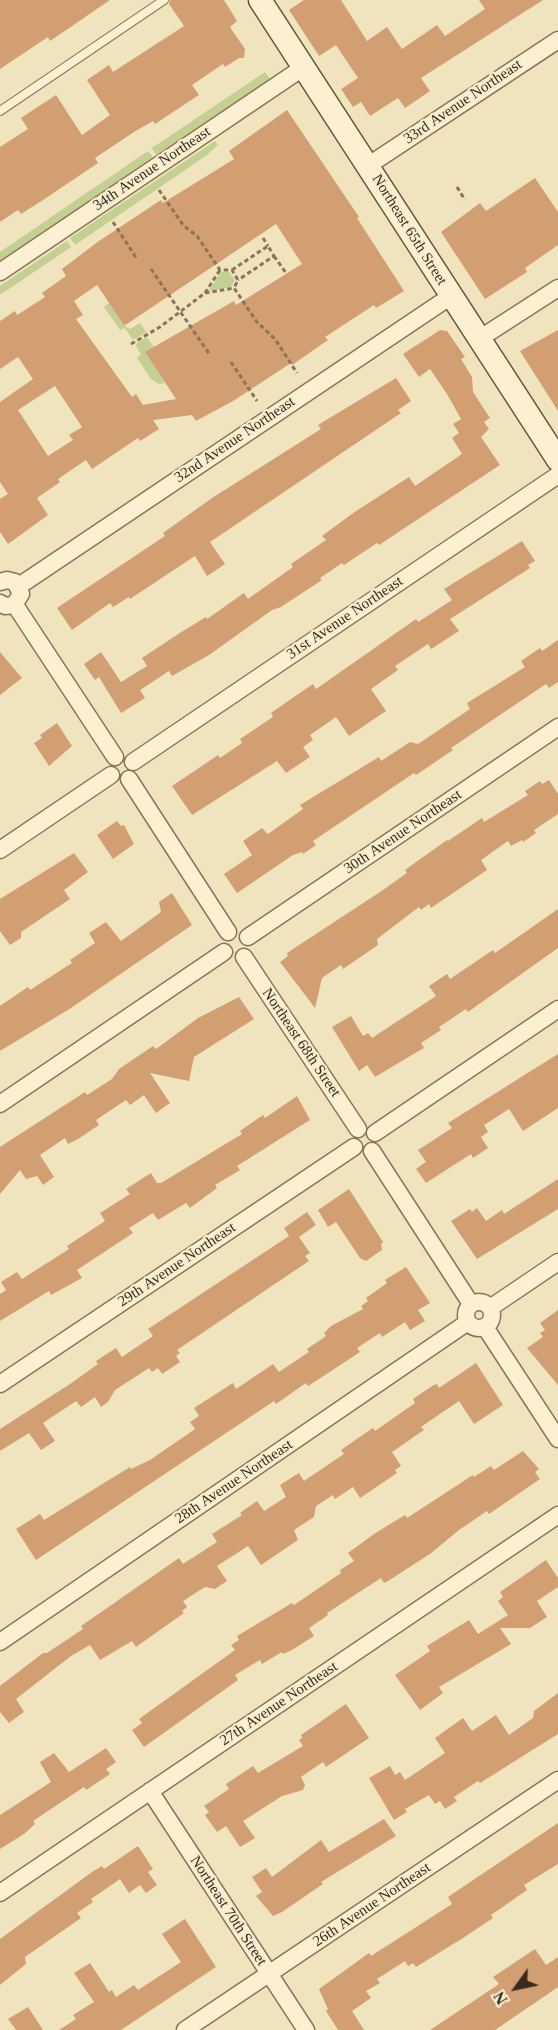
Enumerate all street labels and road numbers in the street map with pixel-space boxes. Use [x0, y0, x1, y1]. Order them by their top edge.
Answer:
street label: 33rd Avenue Northeast [400, 56, 526, 148]
street label: 34th Avenue Northeast [90, 123, 214, 215]
street label: Northeast 65th Street [368, 171, 450, 289]
street label: 32nd Avenue Northeast [171, 393, 299, 487]
street label: 31st Avenue Northeast [283, 572, 407, 664]
street label: 30th Avenue Northeast [341, 786, 465, 878]
street label: Northeast 68th Street [258, 985, 344, 1101]
street label: 29th Avenue Northeast [115, 1219, 239, 1311]
street label: 28th Avenue Northeast [172, 1436, 296, 1528]
street label: 27th Avenue Northeast [217, 1658, 341, 1750]
street label: Northeast 70th Street [186, 1853, 270, 1969]
street label: 26th Avenue Northeast [310, 1859, 434, 1951]

